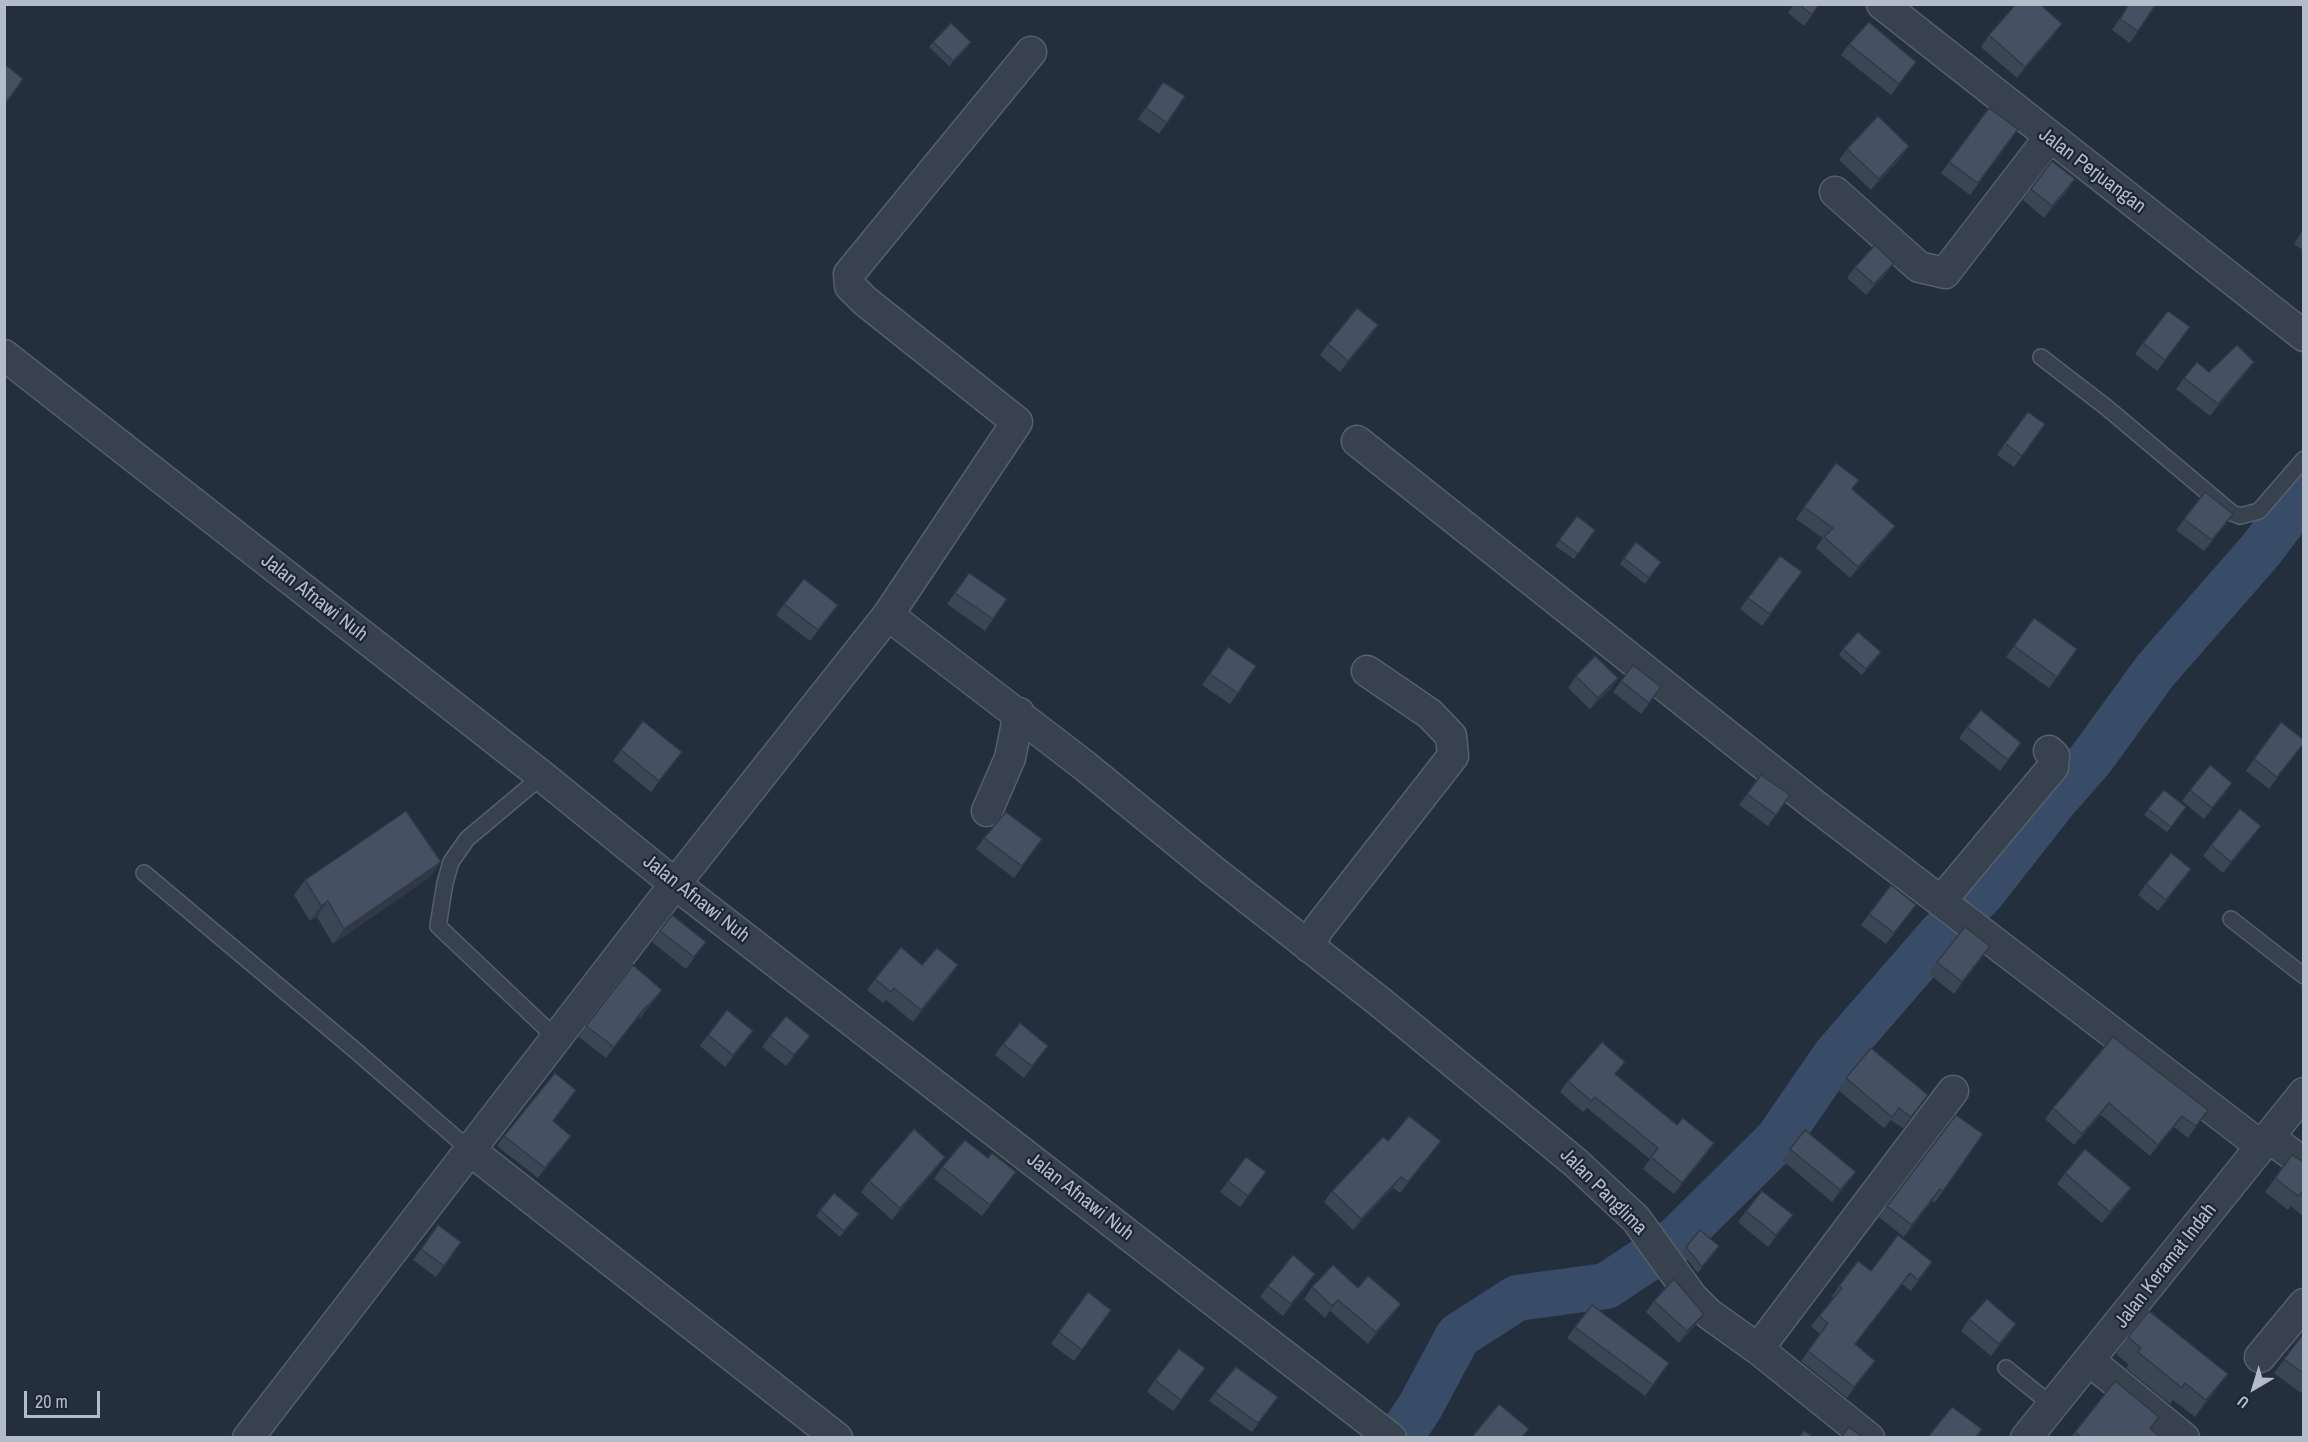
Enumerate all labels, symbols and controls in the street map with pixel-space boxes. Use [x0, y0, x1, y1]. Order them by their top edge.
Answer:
street label: Jalan Perjuangan [2034, 123, 2150, 219]
street label: Jalan Afnawi Nuh [256, 549, 372, 647]
street label: Jalan Afnawi Nuh [638, 850, 754, 948]
street label: Jalan Panglima [1555, 1144, 1651, 1240]
street label: Jalan Afnawi Nuh [1022, 1148, 1138, 1246]
street label: Jalan Keramat Indah [2110, 1199, 2222, 1333]
north arrow [2224, 1358, 2284, 1418]
scale bar [27, 1379, 104, 1417]
text: 20 m [35, 1389, 68, 1414]
text: U [2232, 1391, 2253, 1414]

